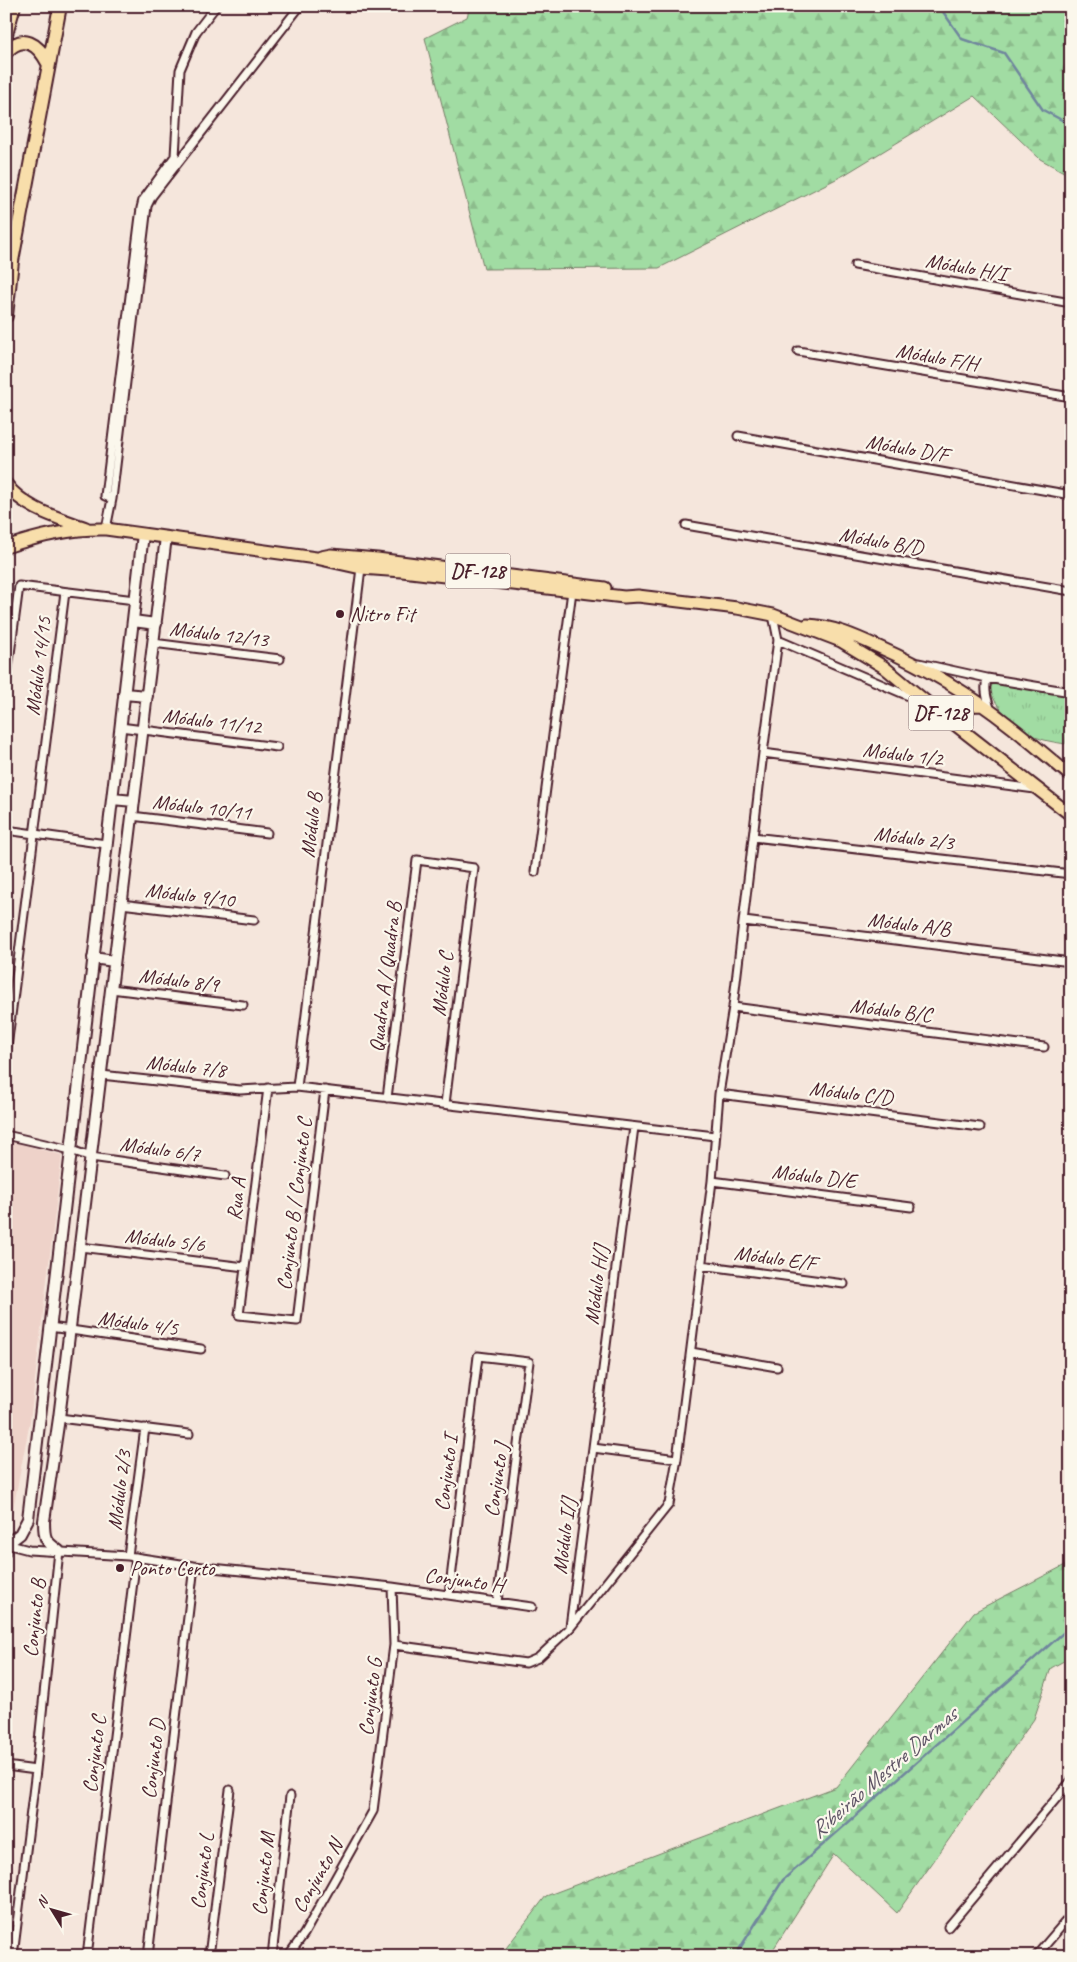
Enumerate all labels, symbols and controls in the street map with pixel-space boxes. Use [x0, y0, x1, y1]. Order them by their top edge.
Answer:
street label: Módulo H/I [924, 247, 1013, 288]
street label: Módulo F/H [894, 337, 983, 378]
street label: Módulo D/F [864, 428, 955, 469]
street label: Módulo B/D [837, 521, 927, 561]
road number: DF-128 [446, 554, 510, 588]
place label: Nitro Fit [350, 601, 418, 627]
marker: Nitro Fit [334, 608, 346, 620]
street label: Módulo 14/15 [19, 614, 57, 717]
street label: Módulo 12/13 [168, 615, 271, 653]
road number: DF-128 [908, 696, 974, 730]
street label: Módulo 11/12 [161, 702, 264, 740]
street label: Módulo 1/2 [862, 736, 946, 772]
street label: Módulo 10/11 [151, 788, 254, 826]
street label: Módulo B [294, 789, 328, 859]
street label: Módulo 2/3 [873, 820, 957, 856]
street label: Módulo 9/10 [144, 877, 238, 914]
street label: Quadra A / Quadra B [363, 898, 407, 1054]
street label: Módulo A/B [866, 906, 954, 942]
street label: Módulo C [425, 948, 459, 1018]
street label: Módulo 8/9 [138, 962, 222, 998]
street label: Módulo B/C [849, 992, 935, 1028]
street label: Módulo 7/8 [145, 1049, 230, 1083]
street label: Módulo C/D [808, 1075, 896, 1111]
street label: Conjunto B / Conjunto C [271, 1114, 318, 1292]
street label: Módulo 6/7 [118, 1131, 203, 1168]
street label: Módulo D/E [770, 1158, 860, 1194]
street label: Rua A [221, 1175, 252, 1222]
street label: Módulo 5/6 [124, 1222, 207, 1258]
street label: Módulo E/F [733, 1239, 822, 1277]
street label: Módulo H/J [578, 1240, 614, 1326]
street label: Módulo 4/5 [96, 1305, 181, 1342]
street label: Conjunto I [428, 1429, 464, 1512]
street label: Conjunto J [478, 1438, 515, 1519]
street label: Módulo 2/3 [101, 1447, 137, 1531]
street label: Módulo I/J [546, 1493, 582, 1575]
place label: Ponto Certo [130, 1555, 216, 1581]
marker: Ponto Certo [114, 1562, 126, 1574]
street label: Conjunto H [423, 1562, 508, 1599]
street label: Conjunto B [17, 1575, 51, 1658]
street label: Conjunto G [352, 1654, 388, 1737]
water label: Ribeirão Mestre Darmas [804, 1699, 966, 1844]
street label: Conjunto C [76, 1712, 112, 1794]
street label: Conjunto D [135, 1716, 171, 1800]
street label: Conjunto L [184, 1830, 220, 1911]
street label: Conjunto M [246, 1830, 280, 1917]
street label: Conjunto N [286, 1832, 350, 1917]
north arrow [28, 1884, 78, 1934]
text: N [33, 1892, 53, 1911]

